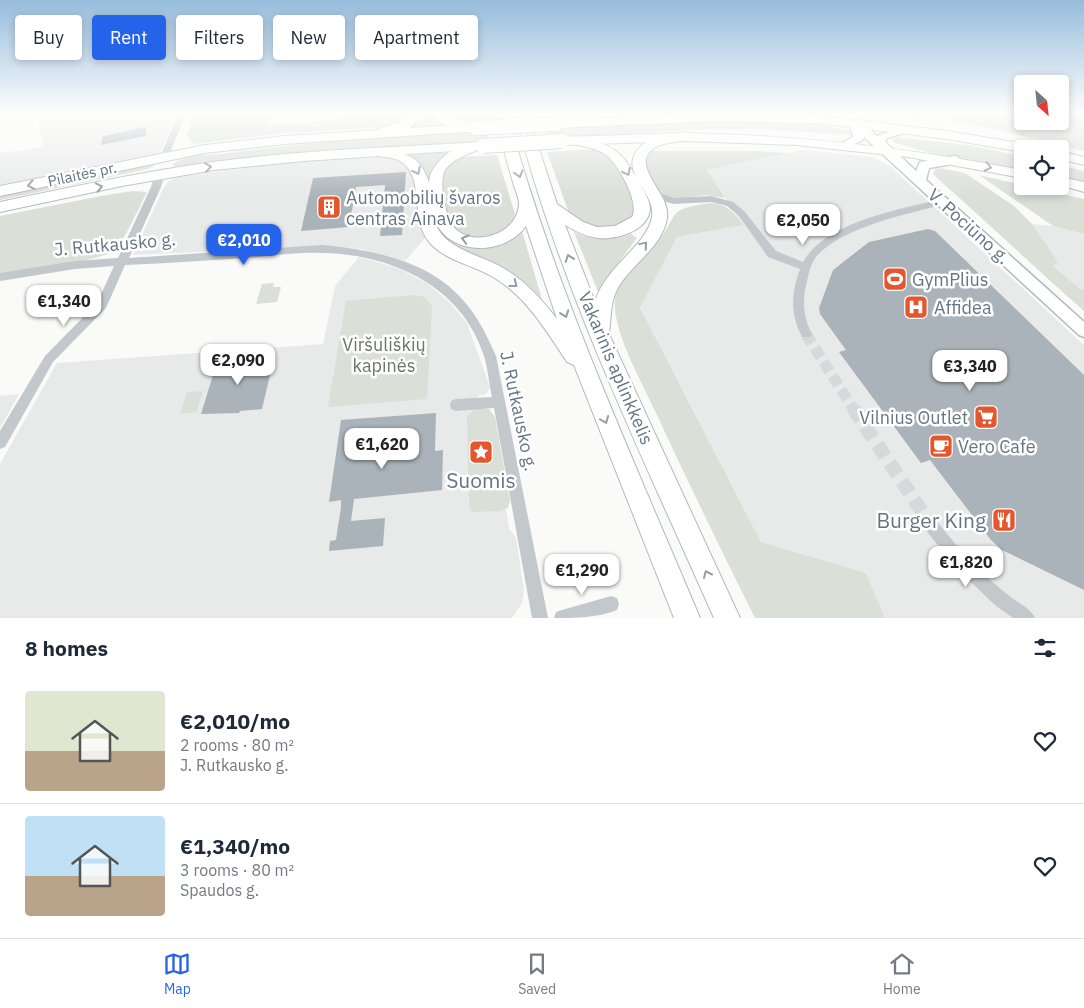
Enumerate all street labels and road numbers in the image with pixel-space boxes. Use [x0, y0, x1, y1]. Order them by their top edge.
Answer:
street label: Pilaitės pr. [46, 157, 118, 191]
street label: V. Pociūno g. [923, 183, 1015, 269]
street label: J. Rutkausko g. [53, 227, 177, 261]
street label: Vakarinis aplinkkelis [573, 288, 659, 448]
street label: J. Rutkausko g. [495, 349, 543, 473]

